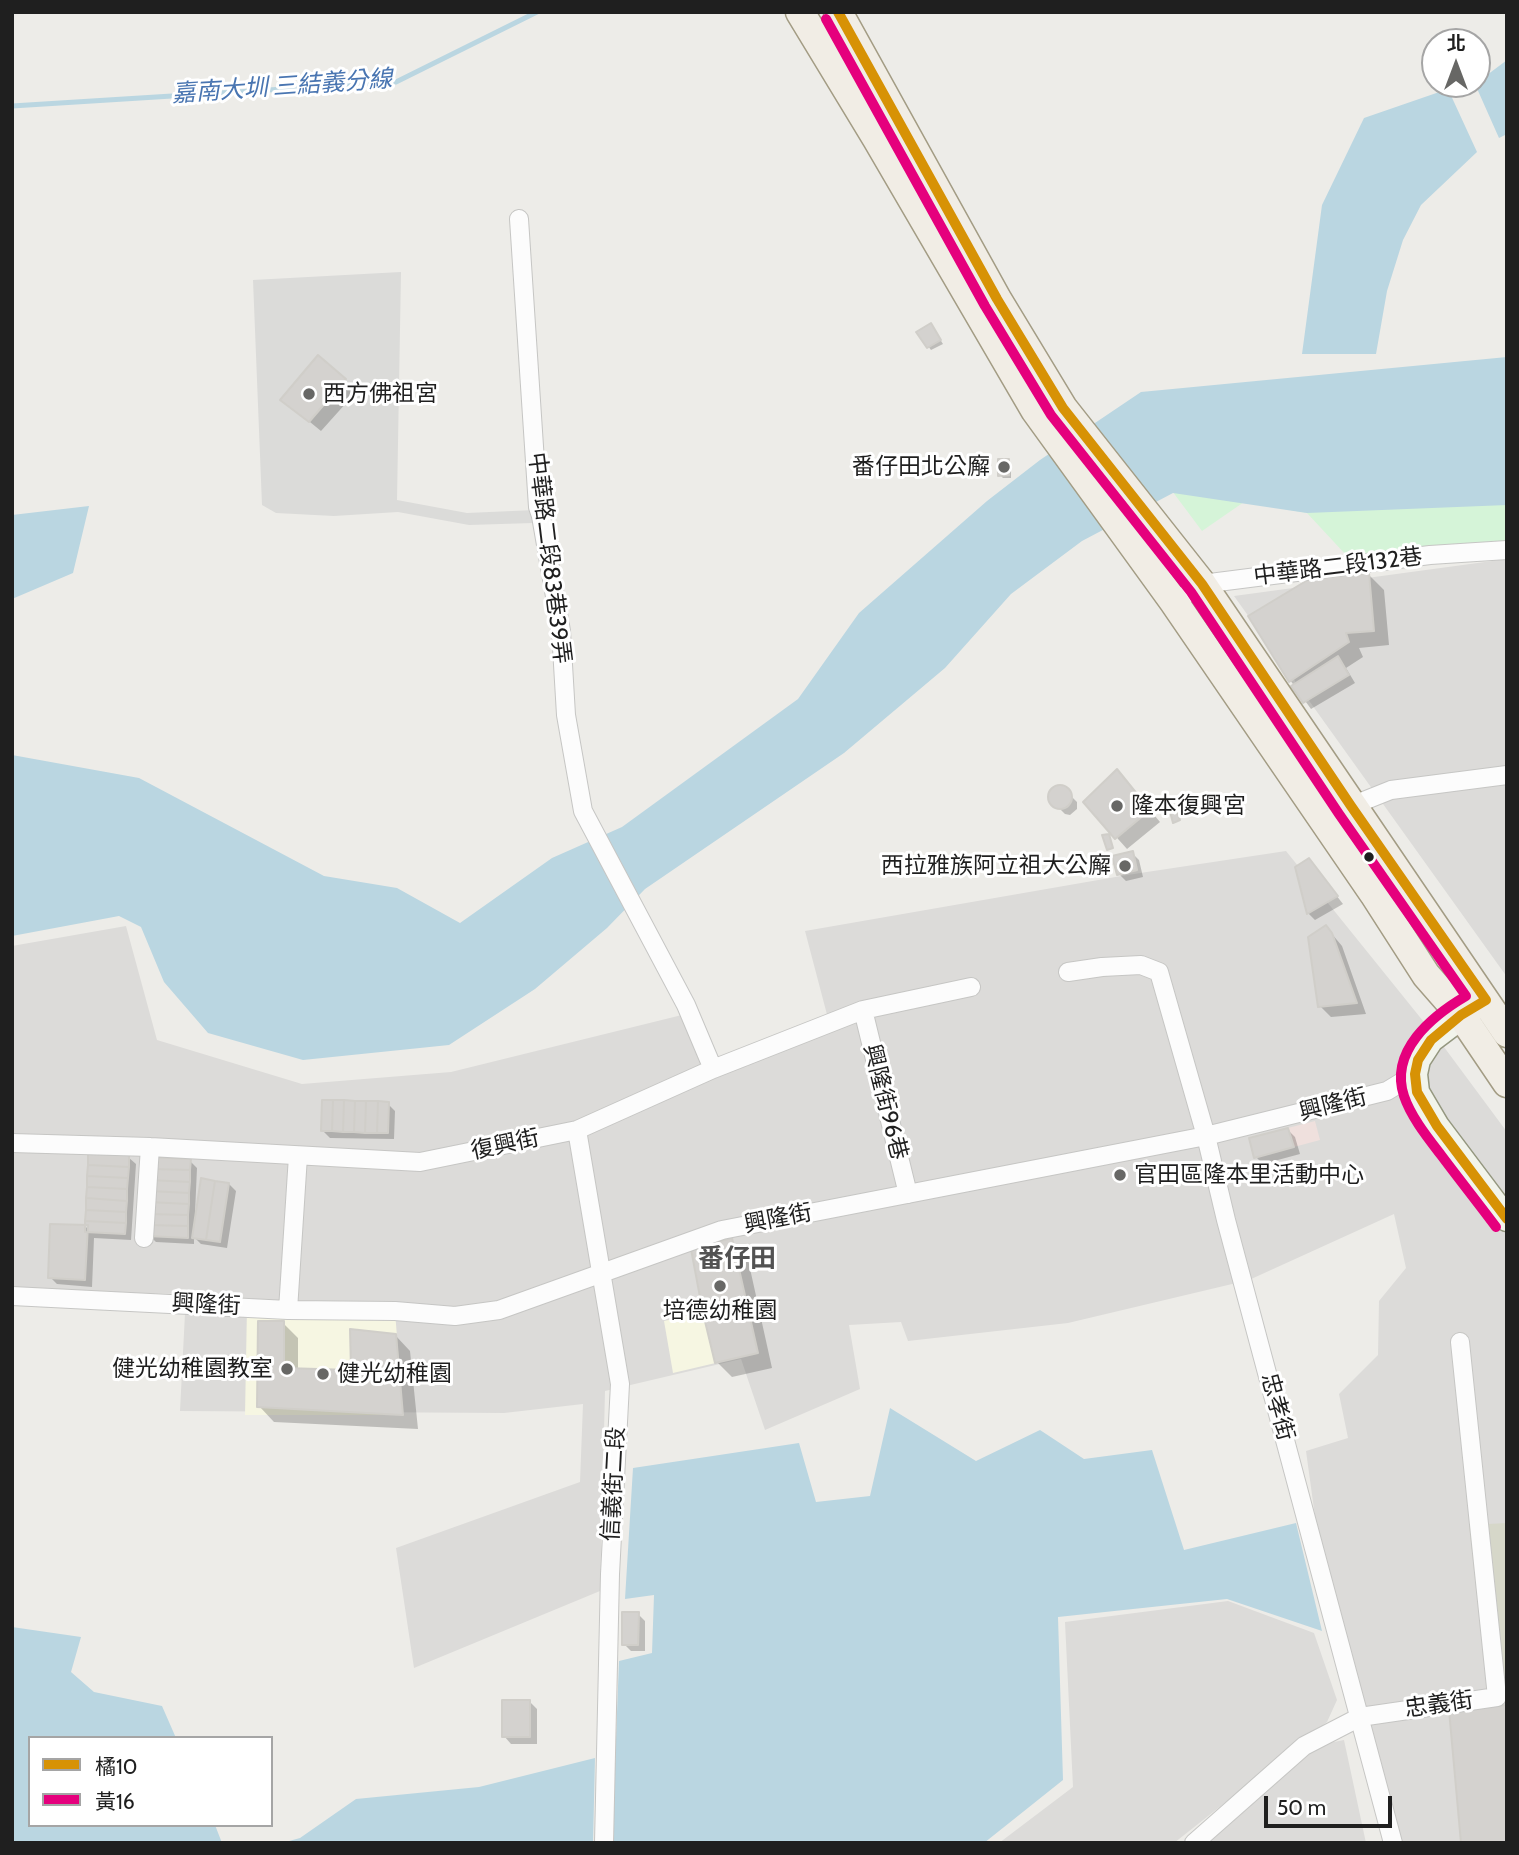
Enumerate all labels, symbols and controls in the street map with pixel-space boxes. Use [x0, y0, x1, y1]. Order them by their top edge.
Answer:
north arrow [1421, 28, 1491, 98]
text: 北 [1446, 32, 1466, 55]
water label: 嘉南大圳 三結義分線 [171, 65, 393, 109]
place label: 西方佛祖宮 [323, 380, 438, 408]
marker: 西方佛祖宮 [301, 386, 317, 402]
street label: 中華路二段83巷39弄 [522, 451, 576, 665]
place label: 番仔田北公廨 [852, 453, 990, 481]
marker: 番仔田北公廨 [996, 459, 1012, 475]
street label: 中華路二段132巷 [1252, 543, 1424, 591]
place label: 隆本復興宮 [1131, 792, 1246, 820]
marker: 隆本復興宮 [1109, 798, 1125, 814]
unlabelled marker [1362, 850, 1376, 864]
place label: 西拉雅族阿立祖大公廨 [881, 852, 1111, 880]
marker: 西拉雅族阿立祖大公廨 [1117, 858, 1133, 874]
street label: 興隆街96巷 [857, 1041, 913, 1163]
street label: 興隆街 [1296, 1083, 1370, 1127]
street label: 復興街 [468, 1124, 542, 1166]
place label: 官田區隆本里活動中心 [1134, 1161, 1364, 1189]
marker: 官田區隆本里活動中心 [1112, 1167, 1128, 1183]
street label: 興隆街 [742, 1199, 814, 1239]
district label: 番仔田 [698, 1243, 776, 1275]
marker: 培德幼稚園 [712, 1278, 728, 1294]
street label: 興隆街 [171, 1289, 241, 1321]
place label: 培德幼稚園 [663, 1297, 777, 1325]
place label: 健光幼稚園教室 [112, 1355, 273, 1383]
place label: 健光幼稚園 [337, 1360, 452, 1388]
marker: 健光幼稚園教室 [279, 1361, 295, 1377]
marker: 健光幼稚園 [315, 1366, 331, 1382]
street label: 忠孝街 [1255, 1370, 1299, 1444]
street label: 信義街二段 [597, 1426, 631, 1542]
street label: 忠義街 [1403, 1687, 1475, 1723]
legend [28, 1736, 273, 1827]
text: 橘10 [95, 1754, 138, 1779]
scale bar [1267, 1782, 1395, 1826]
text: 黃16 [95, 1789, 135, 1814]
text: 50 m [1277, 1795, 1326, 1820]

